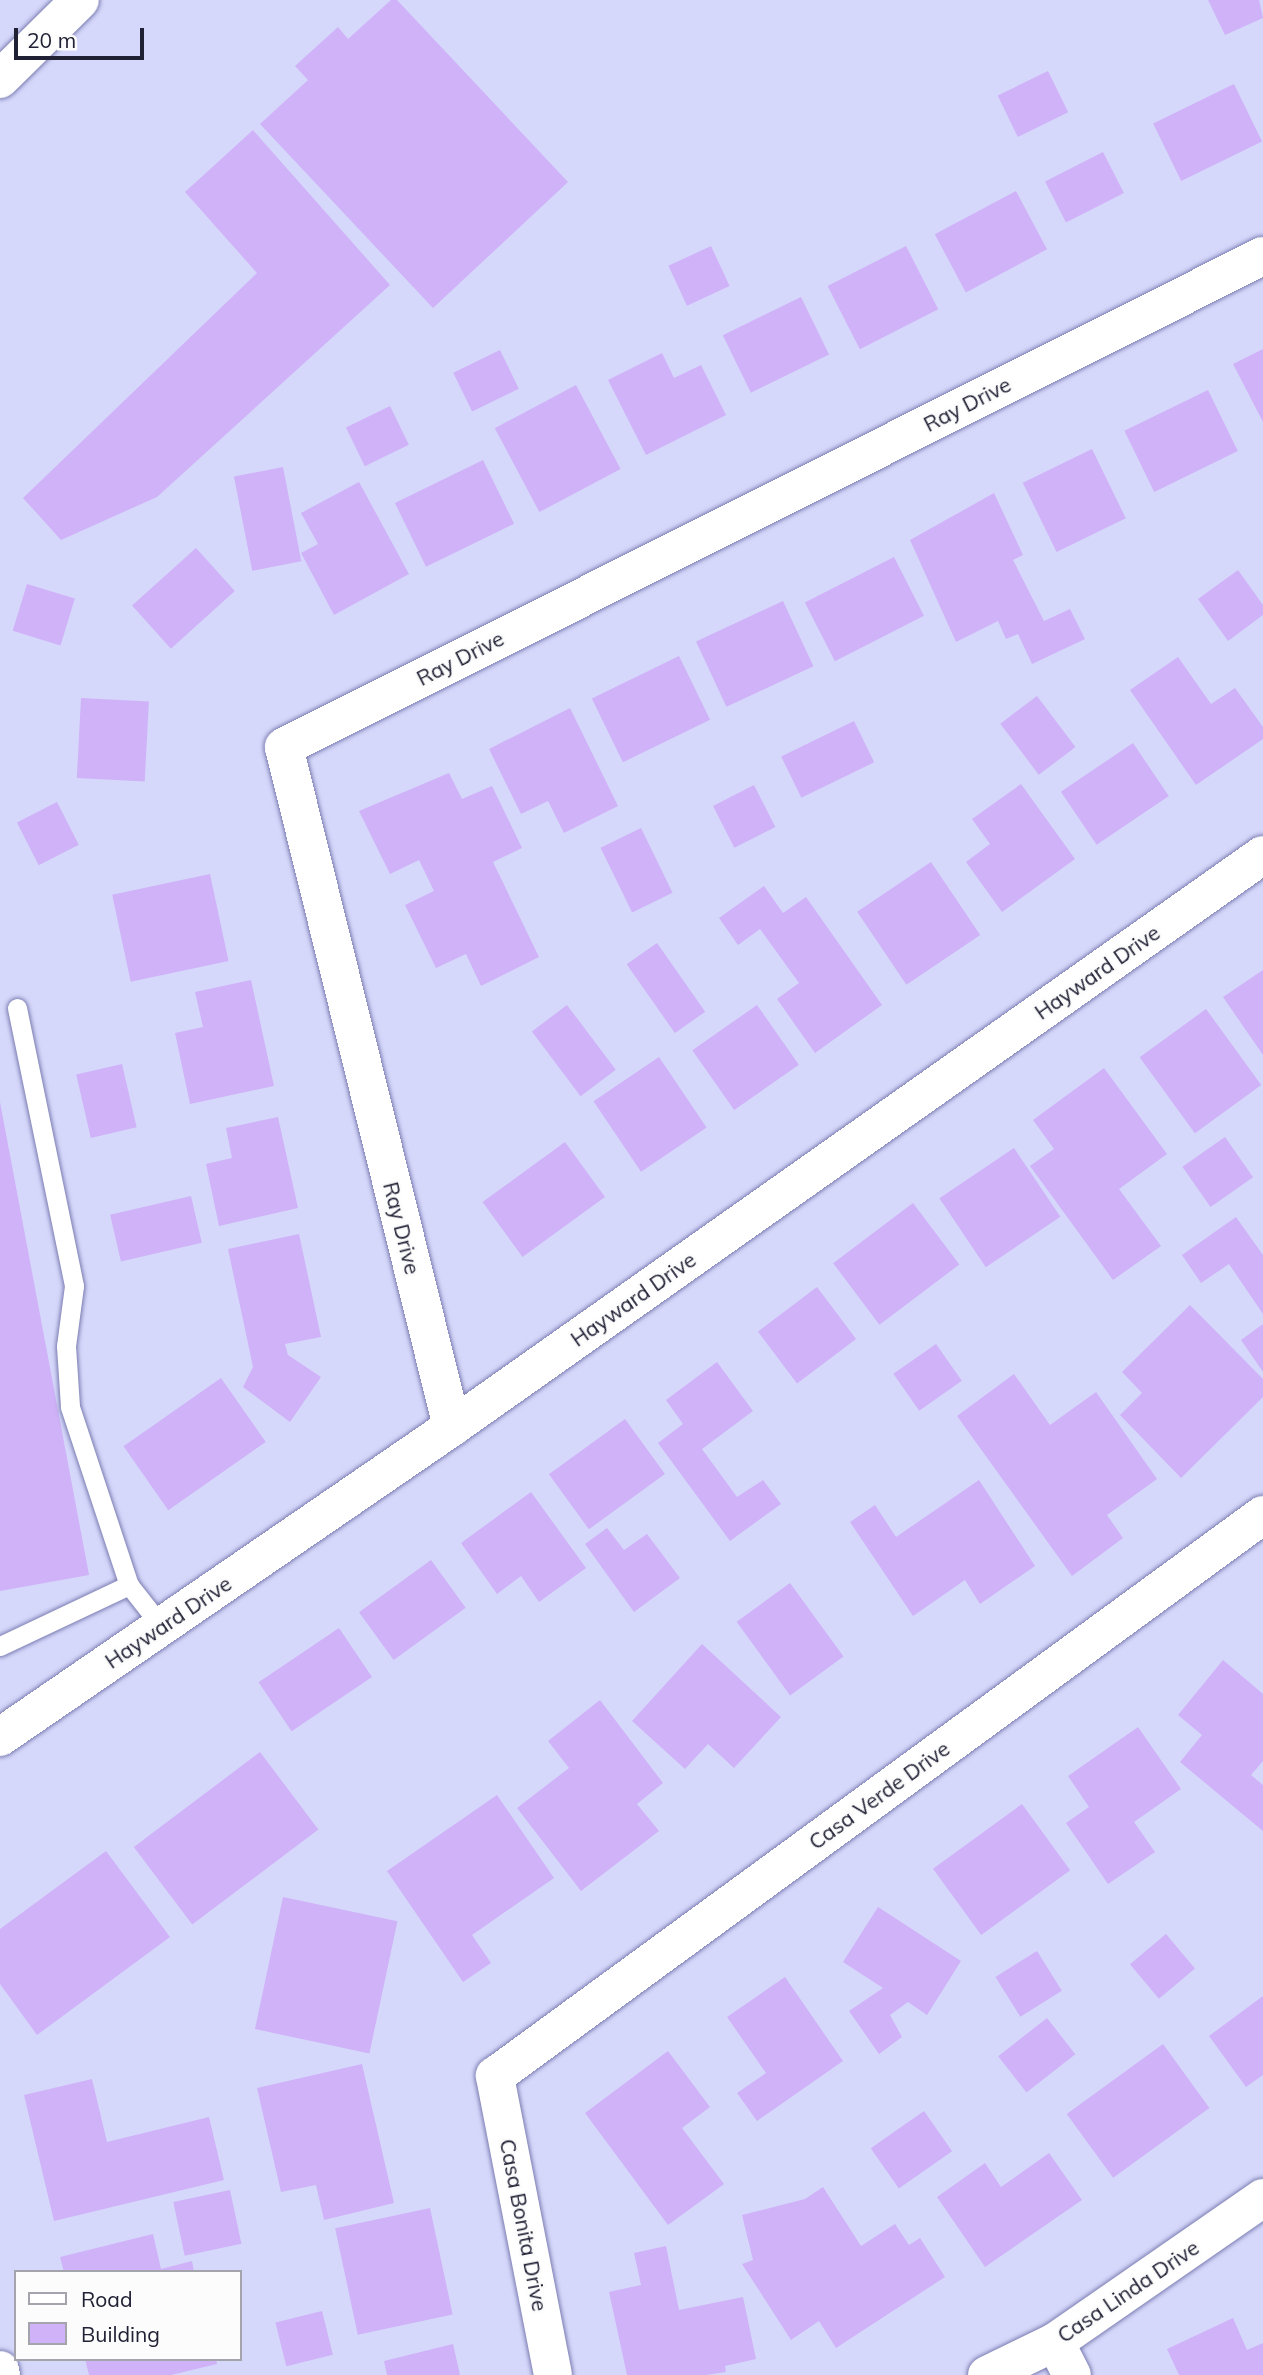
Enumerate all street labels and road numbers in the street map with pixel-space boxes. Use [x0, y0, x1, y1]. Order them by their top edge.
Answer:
street label: Ray Drive [919, 371, 1015, 437]
street label: Ray Drive [412, 625, 508, 691]
street label: Hayward Drive [1030, 920, 1164, 1024]
street label: Ray Drive [378, 1179, 426, 1277]
street label: Hayward Drive [566, 1247, 700, 1351]
street label: Hayward Drive [100, 1570, 236, 1674]
street label: Casa Verde Drive [804, 1736, 954, 1854]
street label: Casa Bonita Drive [495, 2137, 553, 2313]
street label: Casa Linda Drive [1052, 2234, 1204, 2348]

